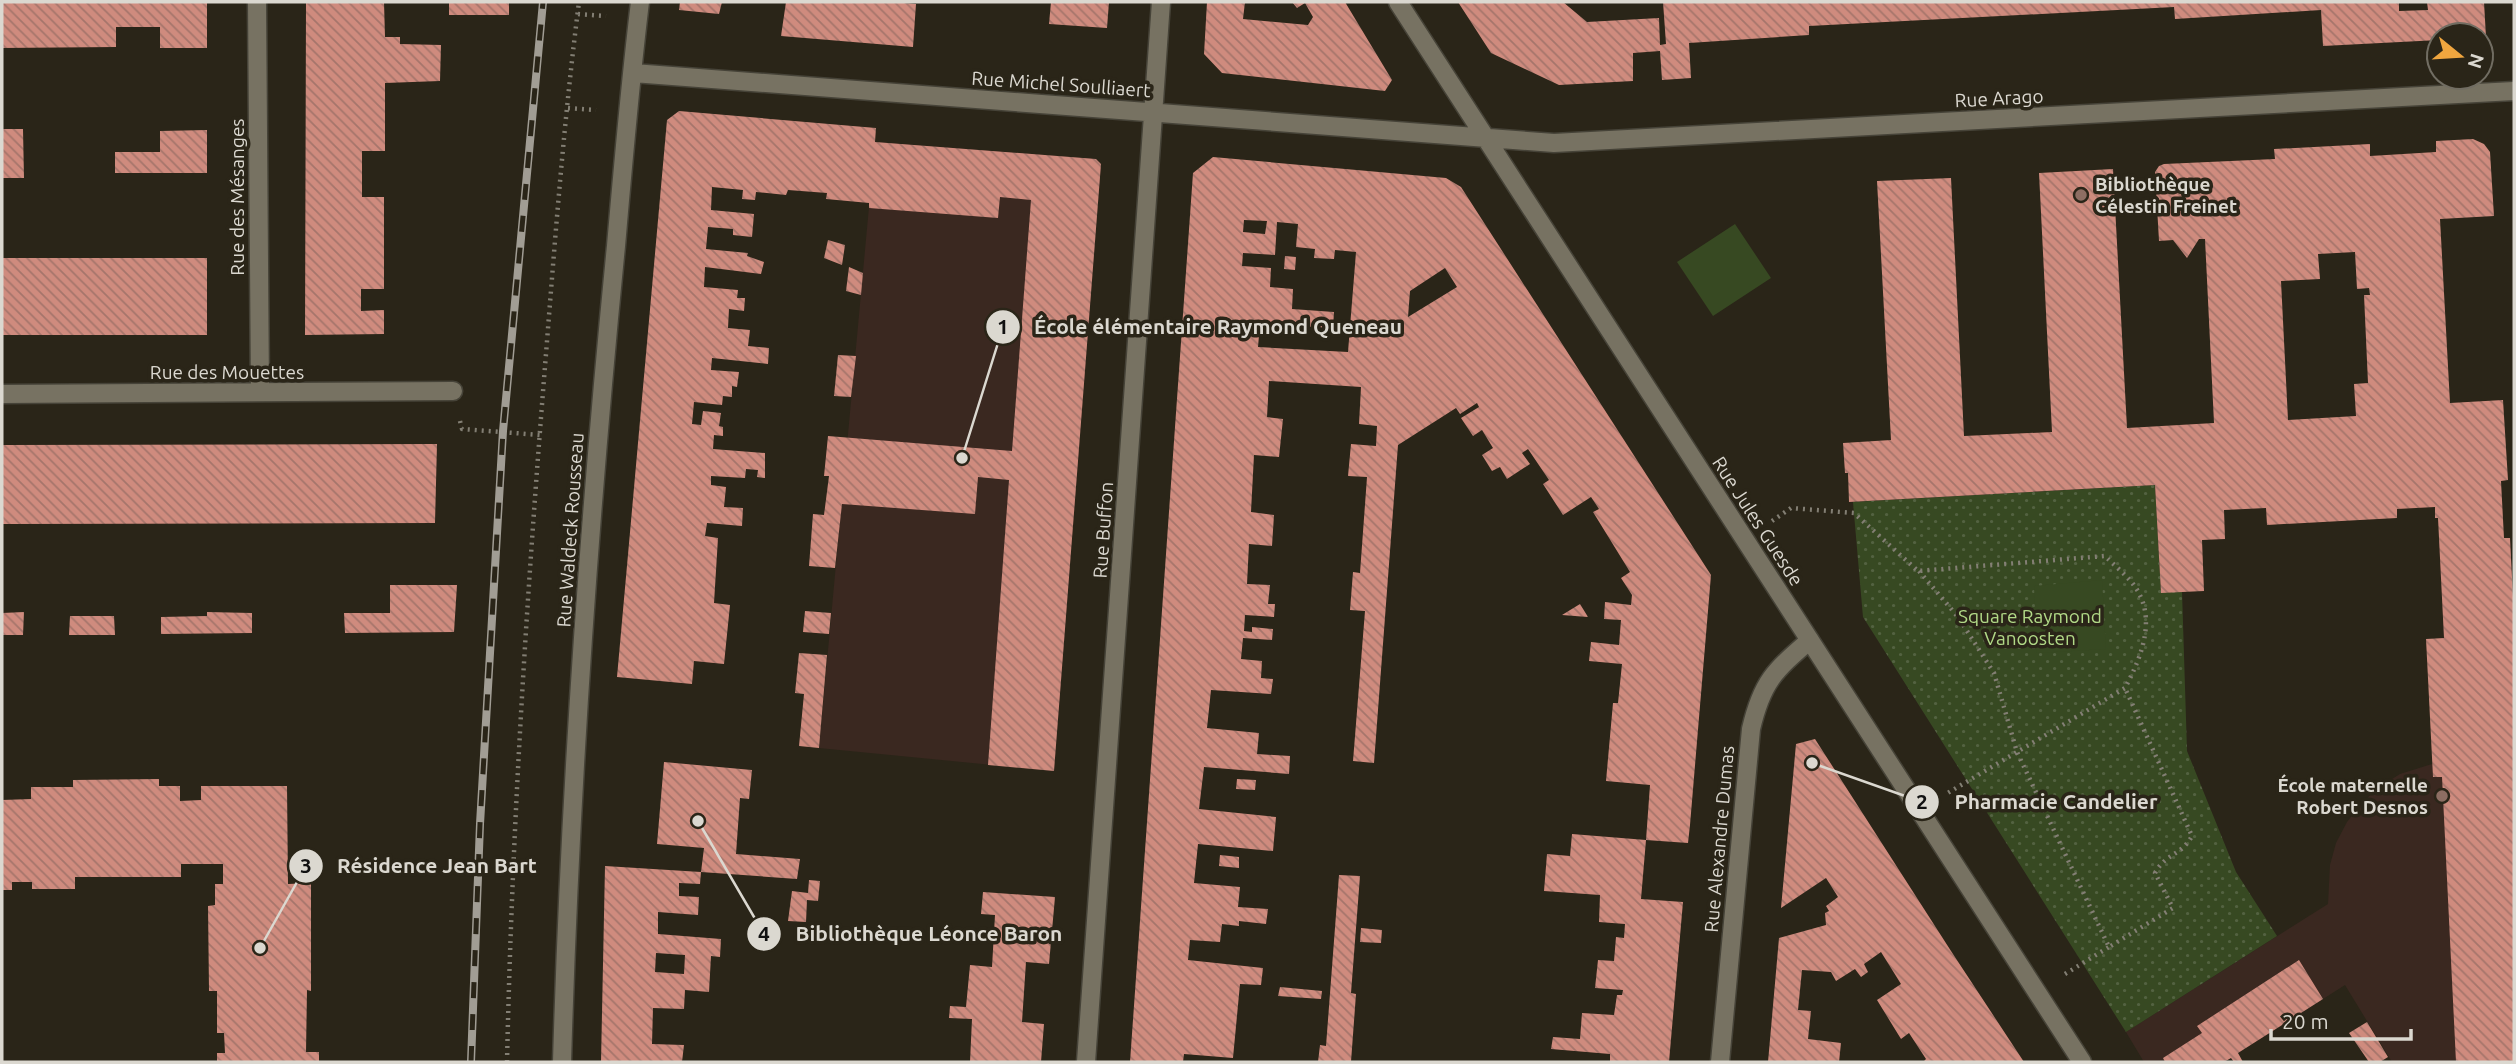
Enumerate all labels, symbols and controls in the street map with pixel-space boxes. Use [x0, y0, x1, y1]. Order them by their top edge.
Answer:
north arrow [2425, 21, 2495, 91]
text: N [2464, 51, 2489, 71]
street label: Rue Michel Soulliaert [971, 67, 1152, 101]
street label: Rue Arago [1954, 85, 2044, 111]
street label: Rue des Mésanges [226, 118, 248, 276]
place label: Bibliothèque Célestin Freinet [2095, 173, 2237, 217]
marker: Bibliothèque Célestin Freinet [2073, 187, 2089, 203]
callout: École élémentaire Raymond Queneau [985, 306, 1416, 348]
text: 1 [997, 314, 1009, 338]
text: École élémentaire Raymond Queneau [1034, 314, 1402, 338]
street label: Rue des Mouettes [150, 361, 304, 383]
street label: Rue Waldeck Rousseau [552, 432, 588, 628]
street label: Rue Jules Guesde [1708, 452, 1808, 590]
street label: Rue Buffon [1089, 481, 1117, 579]
park label: Square Raymond Vanoosten [1958, 605, 2102, 649]
street label: Rue Alexandre Dumas [1700, 745, 1738, 933]
place label: École maternelle Robert Desnos [2277, 774, 2428, 818]
callout: Pharmacie Candelier [1905, 781, 2171, 823]
marker: École maternelle Robert Desnos [2434, 788, 2450, 804]
text: 2 [1916, 789, 1928, 813]
text: Pharmacie Candelier [1954, 789, 2158, 813]
callout: Résidence Jean Bart [288, 845, 551, 887]
text: 3 [300, 853, 312, 877]
text: Résidence Jean Bart [337, 853, 537, 877]
callout: Bibliothèque Léonce Baron [746, 913, 1076, 955]
text: 4 [758, 921, 770, 945]
text: Bibliothèque Léonce Baron [796, 921, 1062, 945]
scale bar [2271, 998, 2411, 1042]
text: 20 m [2282, 1009, 2329, 1033]

